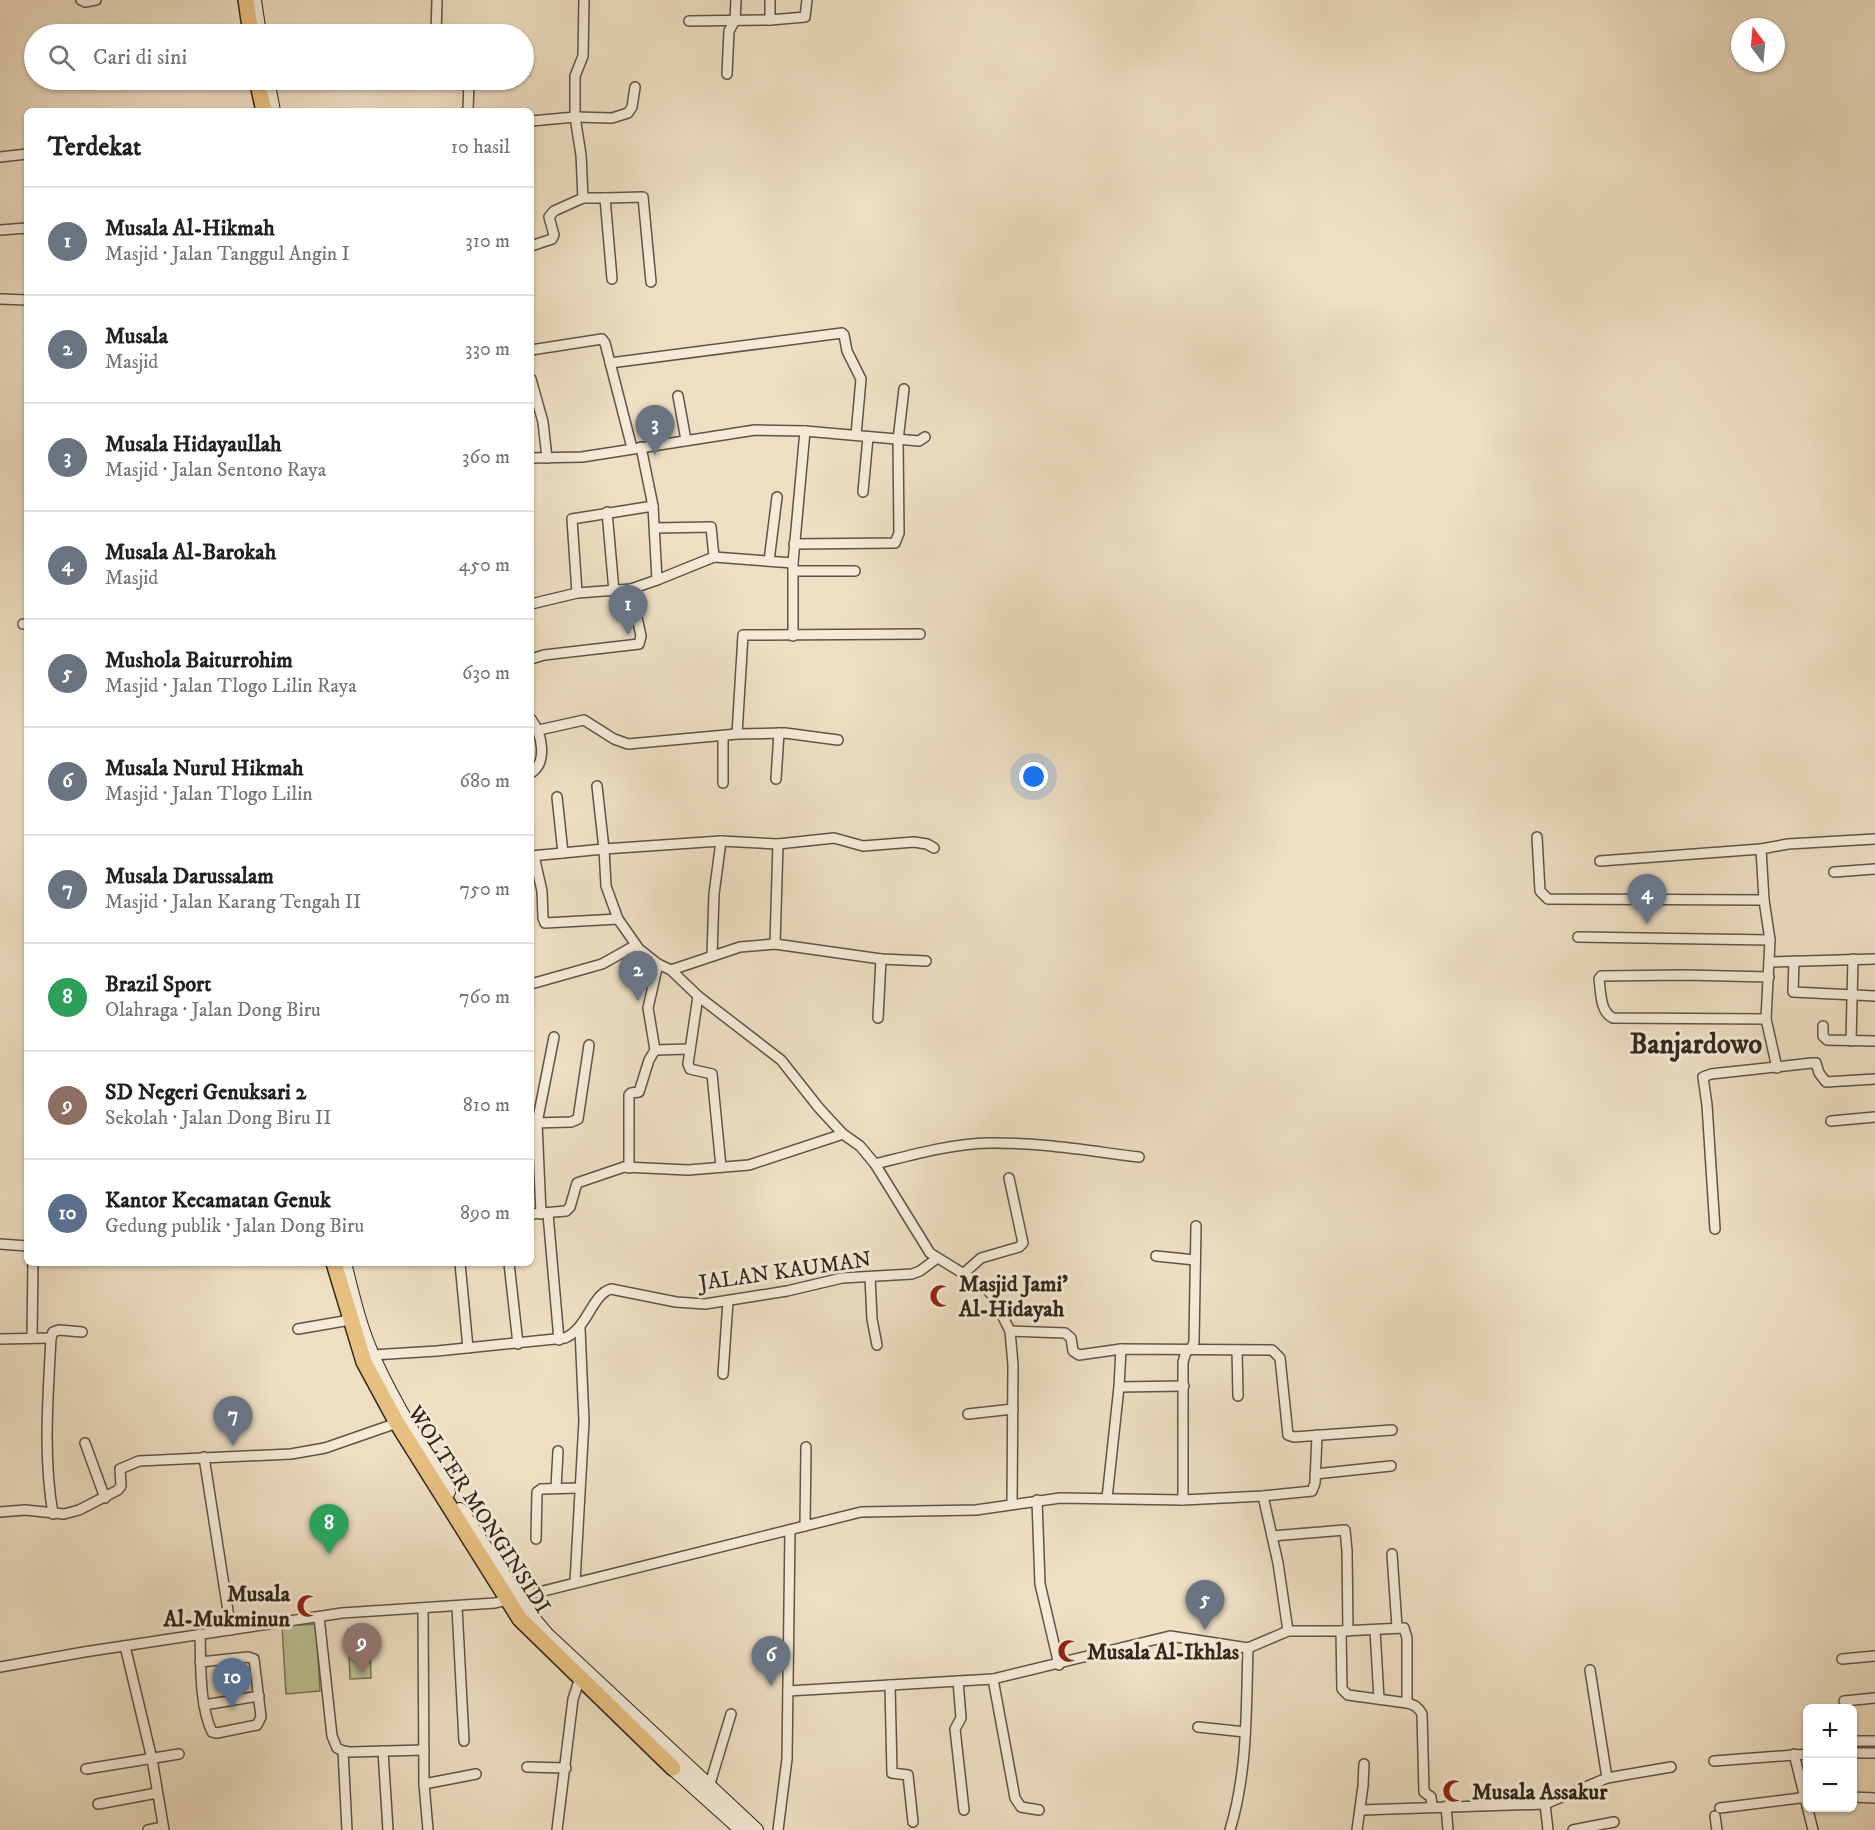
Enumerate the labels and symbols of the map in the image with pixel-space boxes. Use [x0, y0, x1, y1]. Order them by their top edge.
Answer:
north arrow [1731, 18, 1785, 72]
pin: 3 [636, 406, 674, 455]
pin: 1 [608, 586, 648, 635]
your location [1019, 762, 1048, 791]
pin: 4 [1628, 874, 1666, 924]
pin: 2 [618, 952, 658, 1001]
district label: Banjardowo [1630, 1027, 1763, 1062]
street label: JALAN KAUMAN [695, 1246, 873, 1297]
place label: Masjid Jami' Al-Hidayah [958, 1271, 1068, 1323]
mosque icon: Masjid Jami' Al-Hidayah [928, 1283, 954, 1309]
pin: 7 [214, 1396, 252, 1446]
street label: WOLTER MONGINSIDI [401, 1400, 556, 1619]
pin: 8 [310, 1504, 348, 1554]
pin: 5 [1186, 1580, 1224, 1630]
place label: Musala Al-Mukminun [162, 1581, 291, 1633]
mosque icon: Musala Al-Mukminun [295, 1593, 321, 1619]
pin: 9 [342, 1624, 382, 1673]
pin: 6 [752, 1636, 790, 1686]
mosque icon: Musala Al-Ikhlas [1056, 1638, 1082, 1664]
place label: Musala Al-Ikhlas [1087, 1639, 1240, 1666]
pin: 10 [212, 1658, 252, 1708]
mosque icon: Musala Assakur [1441, 1778, 1467, 1804]
place label: Musala Assakur [1472, 1779, 1608, 1806]

